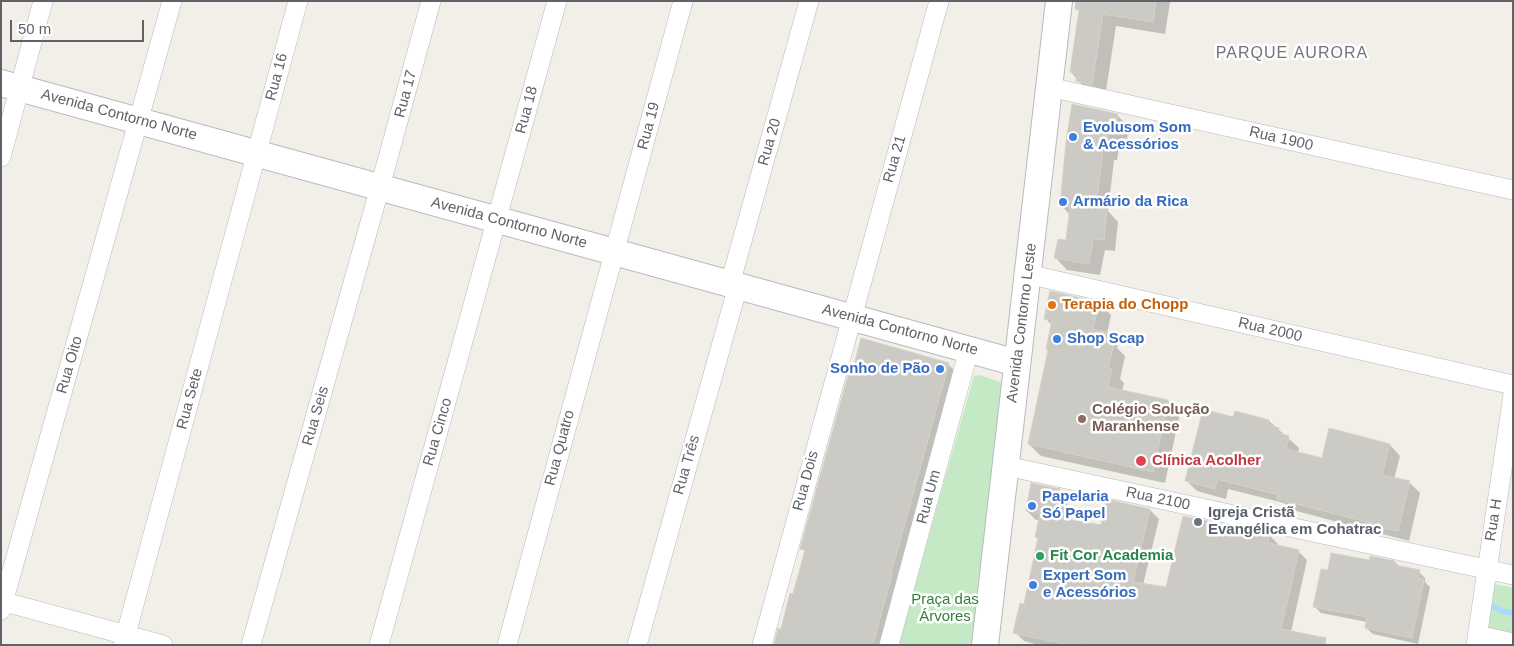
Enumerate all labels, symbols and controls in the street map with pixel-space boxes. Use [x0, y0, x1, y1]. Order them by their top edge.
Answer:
scale bar [12, 10, 146, 42]
text: 50 m [18, 20, 51, 37]
district label: PARQUE AURORA [1214, 44, 1370, 64]
street label: Rua 16 [262, 51, 292, 103]
street label: Rua 17 [391, 68, 421, 120]
street label: Rua 18 [512, 84, 542, 136]
street label: Avenida Contorno Norte [39, 86, 199, 144]
street label: Rua 19 [634, 100, 664, 152]
street label: Rua 20 [755, 116, 785, 168]
place label: Evolusom Som & Acessórios [1083, 119, 1191, 154]
street label: Rua 1900 [1247, 123, 1315, 155]
marker: Evolusom Som & Acessórios [1067, 131, 1079, 143]
street label: Rua 21 [880, 133, 910, 185]
place label: Armário da Rica [1073, 193, 1188, 211]
street label: Avenida Contorno Norte [429, 194, 589, 252]
marker: Armário da Rica [1057, 196, 1069, 208]
street label: Avenida Contorno Leste [1003, 242, 1041, 404]
place label: Terapia do Chopp [1062, 296, 1188, 314]
marker: Terapia do Chopp [1046, 299, 1058, 311]
street label: Avenida Contorno Norte [820, 301, 980, 359]
street label: Rua 2000 [1236, 314, 1304, 346]
place label: Shop Scap [1067, 330, 1145, 348]
marker: Shop Scap [1051, 333, 1063, 345]
street label: Rua Oito [53, 334, 87, 396]
place label: Sonho de Pão [830, 360, 930, 378]
marker: Sonho de Pão [934, 363, 946, 375]
street label: Rua Sete [173, 366, 207, 432]
street label: Rua Seis [299, 384, 333, 448]
street label: Rua Cinco [420, 396, 456, 468]
place label: Colégio Solução Maranhense [1092, 401, 1210, 436]
street label: Rua Quatro [541, 408, 579, 488]
marker: Colégio Solução Maranhense [1076, 413, 1088, 425]
street label: Rua Três [670, 433, 704, 497]
street label: Rua Dois [789, 449, 823, 513]
place label: Clínica Acolher [1152, 452, 1261, 470]
marker: Clínica Acolher [1134, 454, 1148, 468]
street label: Rua Um [913, 468, 945, 526]
street label: Rua 2100 [1124, 483, 1192, 515]
place label: Papelaria Só Papel [1042, 488, 1109, 523]
street label: Rua H [1482, 498, 1506, 542]
marker: Papelaria Só Papel [1026, 500, 1038, 512]
place label: Igreja Cristã Evangélica em Cohatrac [1208, 504, 1381, 539]
marker: Igreja Cristã Evangélica em Cohatrac [1192, 516, 1204, 528]
place label: Fit Cor Academia [1050, 547, 1173, 565]
marker: Fit Cor Academia [1034, 550, 1046, 562]
place label: Expert Som e Acessórios [1043, 567, 1136, 602]
marker: Expert Som e Acessórios [1027, 579, 1039, 591]
park label: Praça das Árvores [911, 591, 979, 626]

